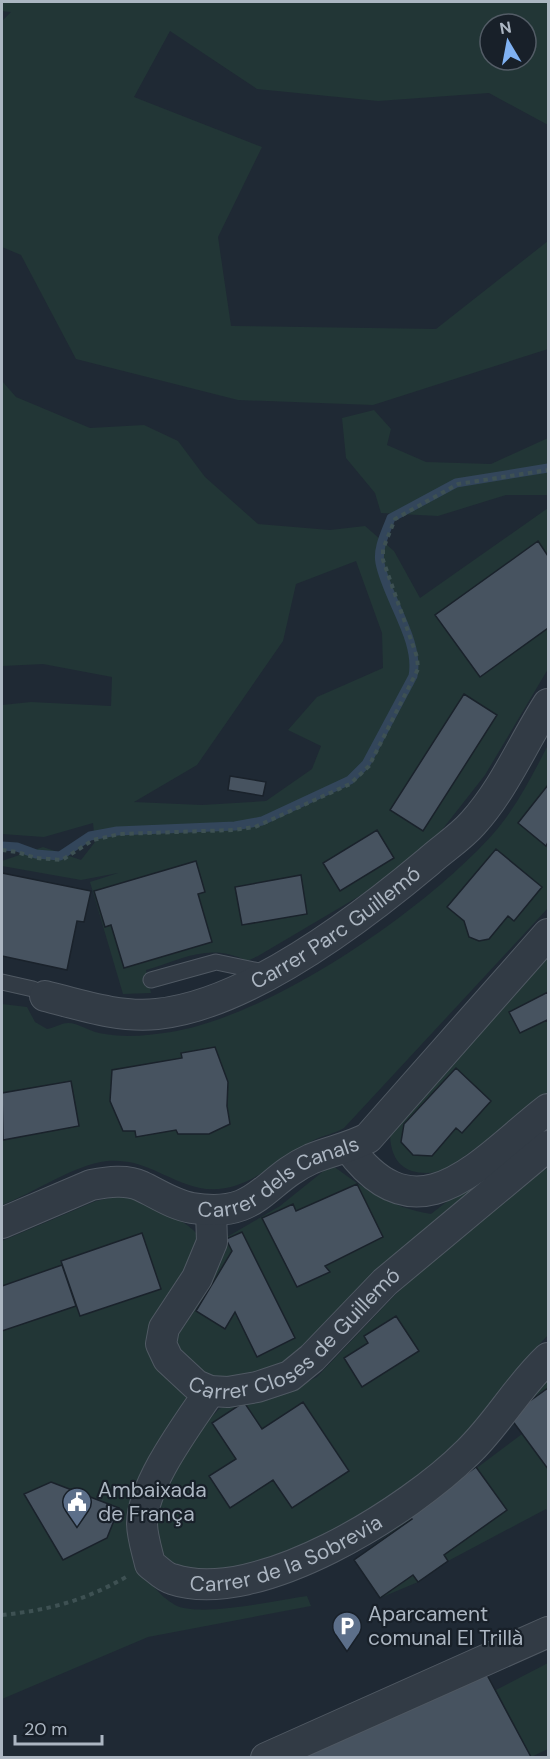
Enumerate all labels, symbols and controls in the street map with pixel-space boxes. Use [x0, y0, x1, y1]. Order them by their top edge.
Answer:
north arrow [478, 12, 538, 72]
text: N [498, 16, 513, 39]
street label: Carrer Parc Guillemó [246, 860, 427, 996]
street label: Carrer dels Canals [197, 1130, 363, 1224]
street label: Carrer Closes de Guillemó [184, 1261, 406, 1406]
place label: Ambaixada de França [98, 1476, 207, 1528]
public building icon: Ambaixada de França [61, 1486, 93, 1528]
street label: Carrer de la Sobrevia [189, 1508, 387, 1598]
place label: Aparcament comunal El Trillà [368, 1600, 523, 1652]
parking icon: Aparcament comunal El Trillà [331, 1610, 363, 1652]
scale bar [15, 1708, 102, 1746]
text: 20 m [24, 1717, 67, 1741]

